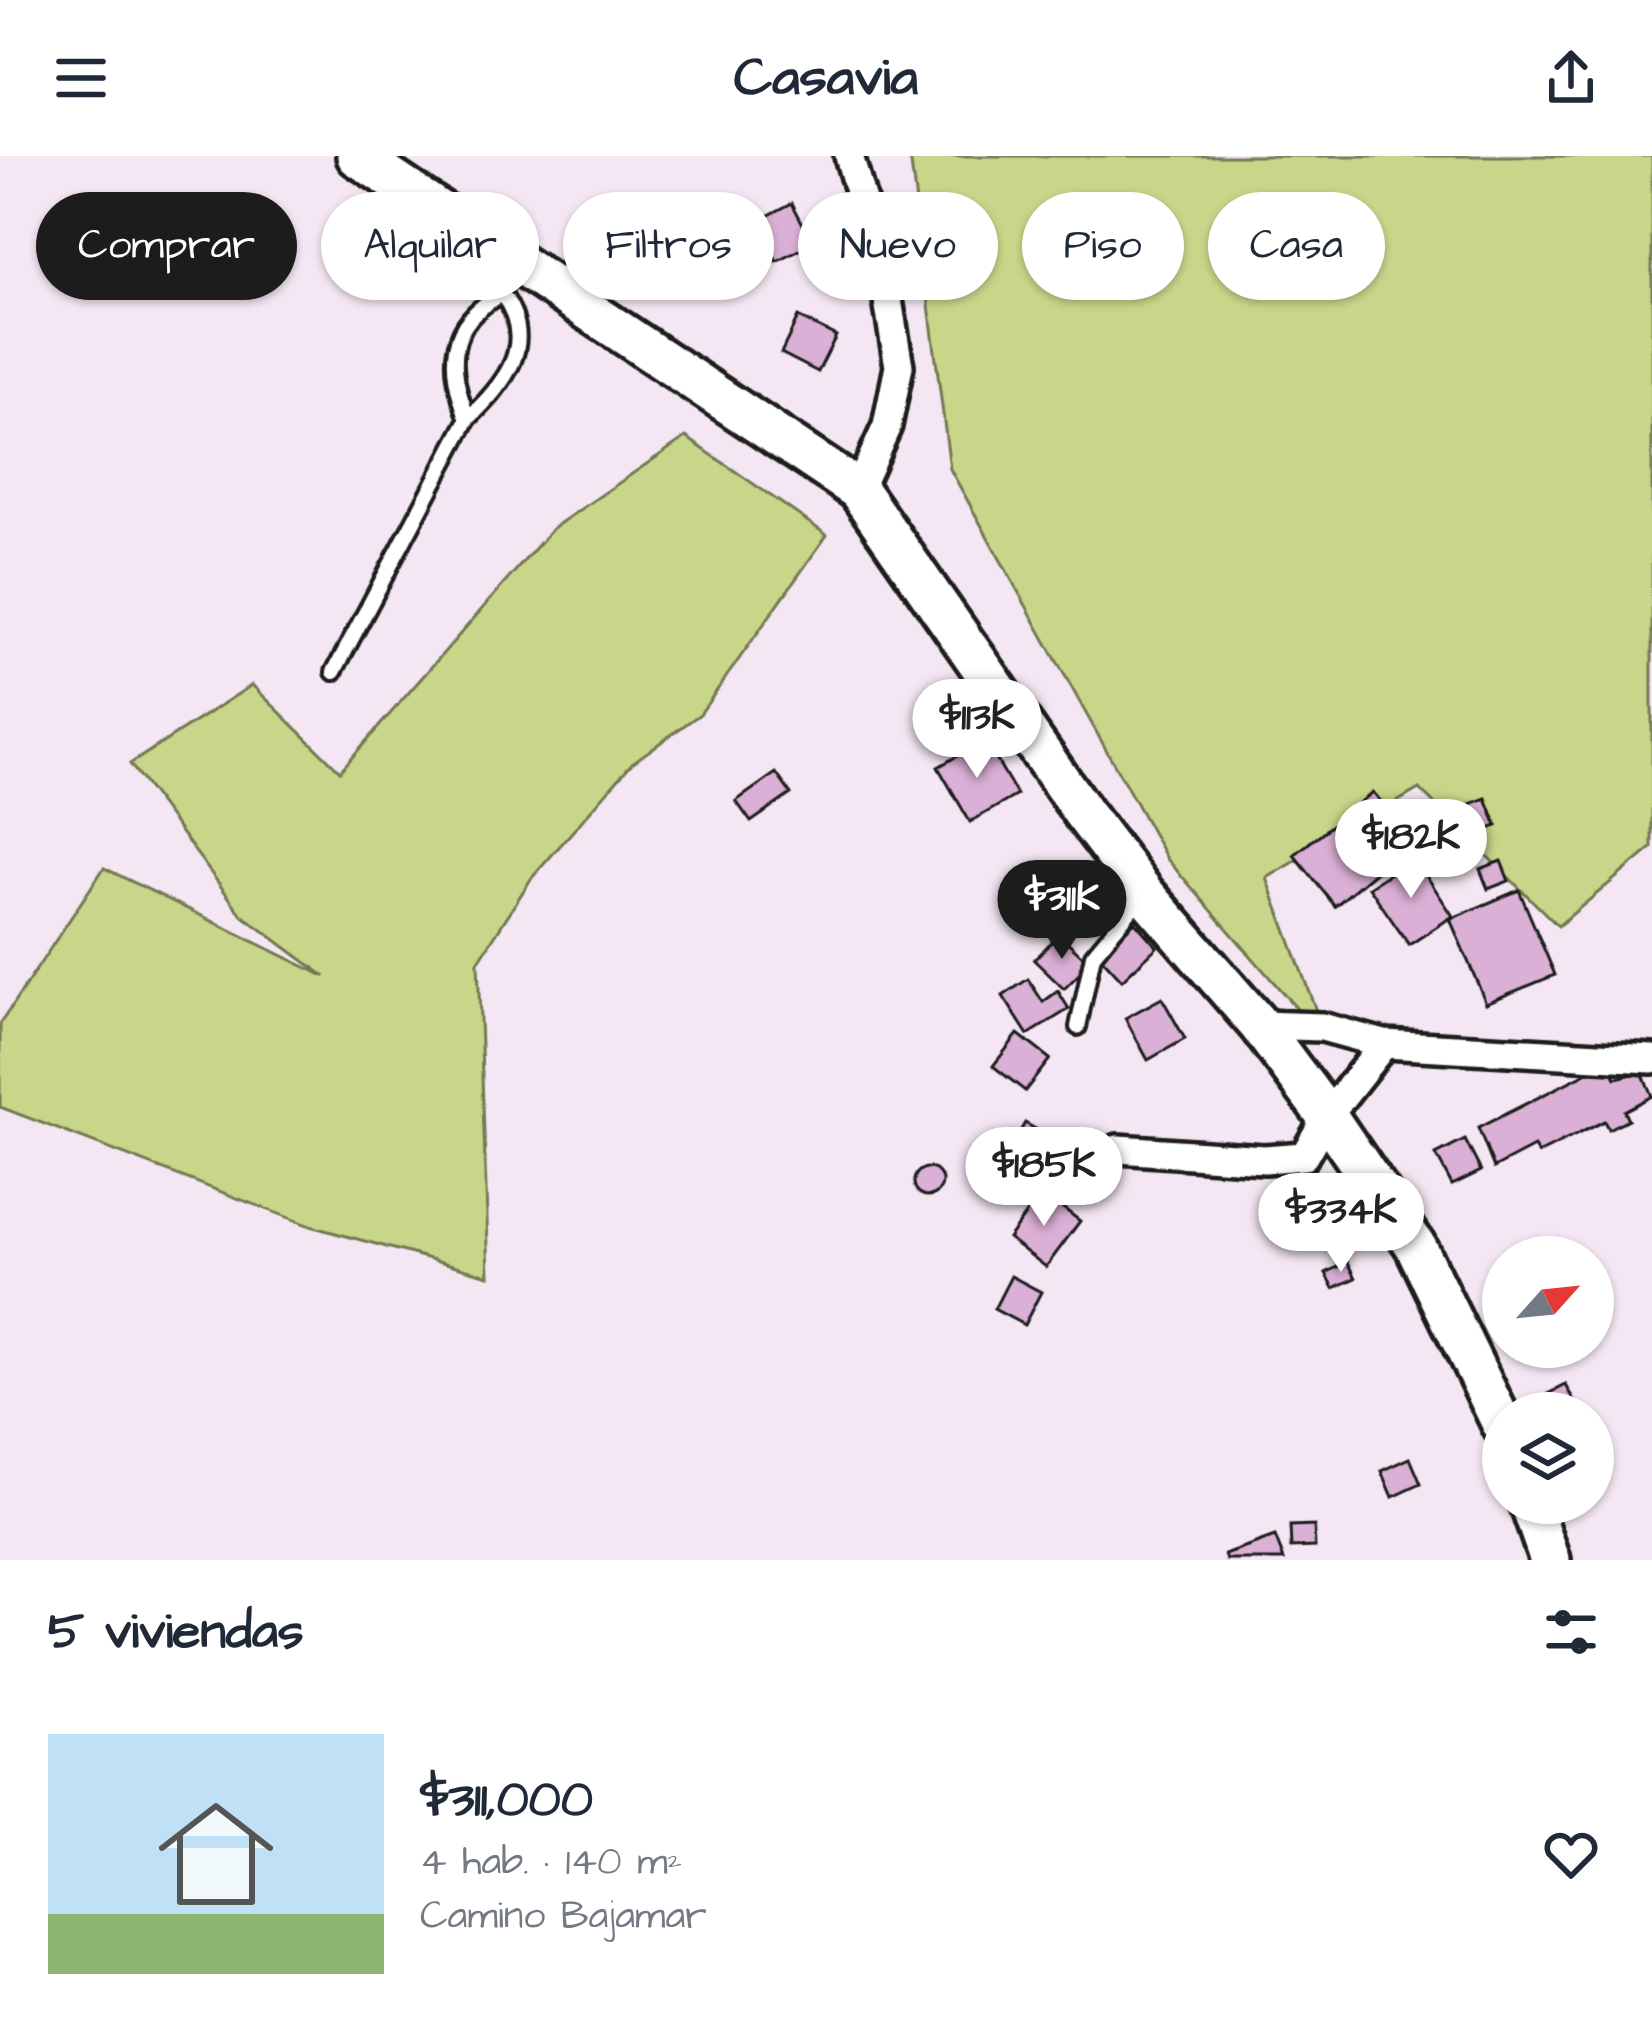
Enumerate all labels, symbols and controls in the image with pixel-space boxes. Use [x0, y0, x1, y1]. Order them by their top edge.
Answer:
text: Casavia [734, 41, 918, 116]
icon: menu [48, 45, 114, 111]
icon: share [1538, 45, 1604, 111]
chip: Comprar [36, 192, 297, 300]
chip: Alquilar [321, 192, 539, 300]
chip: Filtros [563, 192, 774, 300]
chip: Nuevo [798, 192, 998, 300]
chip: Piso [1022, 192, 1184, 300]
chip: Casa [1208, 192, 1385, 300]
pin: $113K [893, 679, 1061, 781]
text: $113K [939, 691, 1015, 745]
pin: $182K [1327, 799, 1495, 901]
text: $182K [1362, 811, 1460, 865]
pin: $311K [978, 860, 1146, 962]
text: $311K [1024, 872, 1100, 926]
pin: $185K [960, 1127, 1128, 1229]
text: $185K [992, 1139, 1096, 1193]
pin: $334K [1257, 1173, 1425, 1275]
text: $334K [1285, 1185, 1397, 1239]
north arrow [1482, 1236, 1614, 1368]
map controls [1482, 1236, 1614, 1524]
button: layers [1482, 1392, 1614, 1524]
text: 5 viviendas [48, 1597, 304, 1668]
icon: filters [1538, 1599, 1604, 1665]
text: $311,000 [420, 1765, 593, 1836]
icon: home [144, 1782, 288, 1926]
icon: heart [1538, 1821, 1604, 1887]
text: 4 hab. · 140 m² [420, 1836, 682, 1890]
text: Camino Bajamar [420, 1890, 707, 1944]

